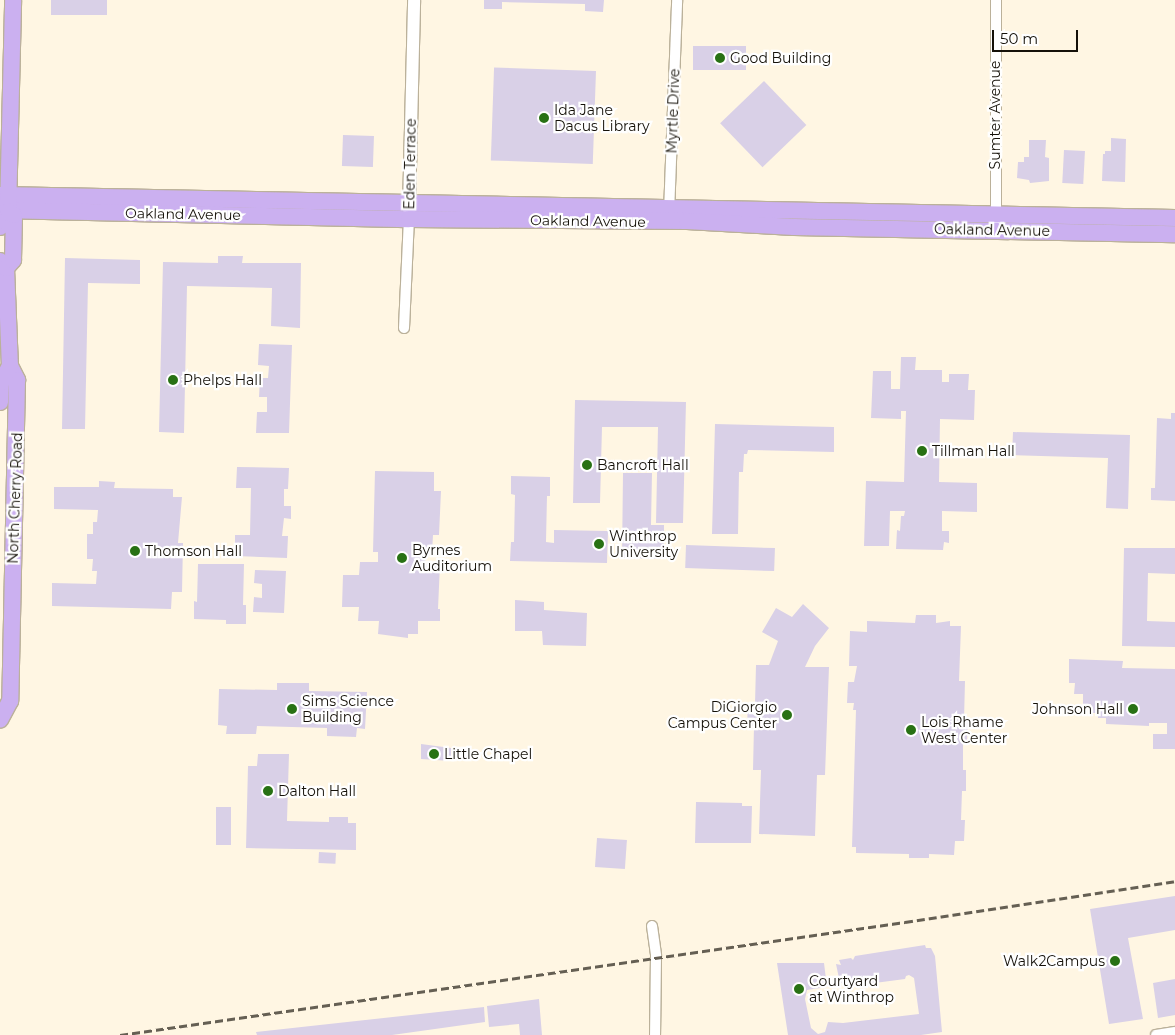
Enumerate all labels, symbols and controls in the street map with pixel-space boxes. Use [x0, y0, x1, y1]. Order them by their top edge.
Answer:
scale bar [995, 20, 1081, 52]
text: 50 m [1000, 29, 1038, 48]
place label: Good Building [730, 50, 831, 66]
marker: Good Building [714, 52, 726, 64]
street label: Sumter Avenue [987, 61, 1003, 169]
street label: Myrtle Drive [663, 68, 683, 154]
place label: Ida Jane Dacus Library [554, 102, 650, 134]
marker: Ida Jane Dacus Library [538, 112, 550, 124]
street label: Eden Terrace [401, 118, 419, 210]
street label: Oakland Avenue [125, 205, 241, 223]
street label: Oakland Avenue [530, 212, 646, 230]
street label: Oakland Avenue [934, 221, 1050, 239]
place label: Phelps Hall [183, 372, 262, 388]
marker: Phelps Hall [167, 374, 179, 386]
street label: North Cherry Road [4, 432, 26, 564]
place label: Tillman Hall [932, 443, 1015, 459]
marker: Tillman Hall [916, 445, 928, 457]
place label: Bancroft Hall [597, 457, 689, 473]
marker: Bancroft Hall [581, 459, 593, 471]
place label: Winthrop University [609, 528, 678, 560]
marker: Winthrop University [593, 538, 605, 550]
place label: Byrnes Auditorium [412, 542, 492, 574]
place label: Thomson Hall [145, 543, 242, 559]
marker: Thomson Hall [129, 545, 141, 557]
marker: Byrnes Auditorium [396, 552, 408, 564]
place label: Sims Science Building [302, 693, 394, 726]
place label: DiGiorgio Campus Center [668, 699, 777, 732]
place label: Johnson Hall [1032, 701, 1123, 717]
marker: Sims Science Building [286, 703, 298, 715]
marker: Johnson Hall [1127, 703, 1139, 715]
marker: DiGiorgio Campus Center [781, 709, 793, 721]
place label: Lois Rhame West Center [921, 714, 1007, 746]
marker: Lois Rhame West Center [905, 724, 917, 736]
place label: Little Chapel [444, 746, 532, 762]
marker: Little Chapel [428, 748, 440, 760]
place label: Dalton Hall [278, 783, 356, 799]
marker: Dalton Hall [262, 785, 274, 797]
place label: Walk2Campus [1003, 953, 1105, 969]
marker: Walk2Campus [1109, 955, 1121, 967]
place label: Courtyard at Winthrop [809, 973, 894, 1006]
marker: Courtyard at Winthrop [793, 983, 805, 995]

